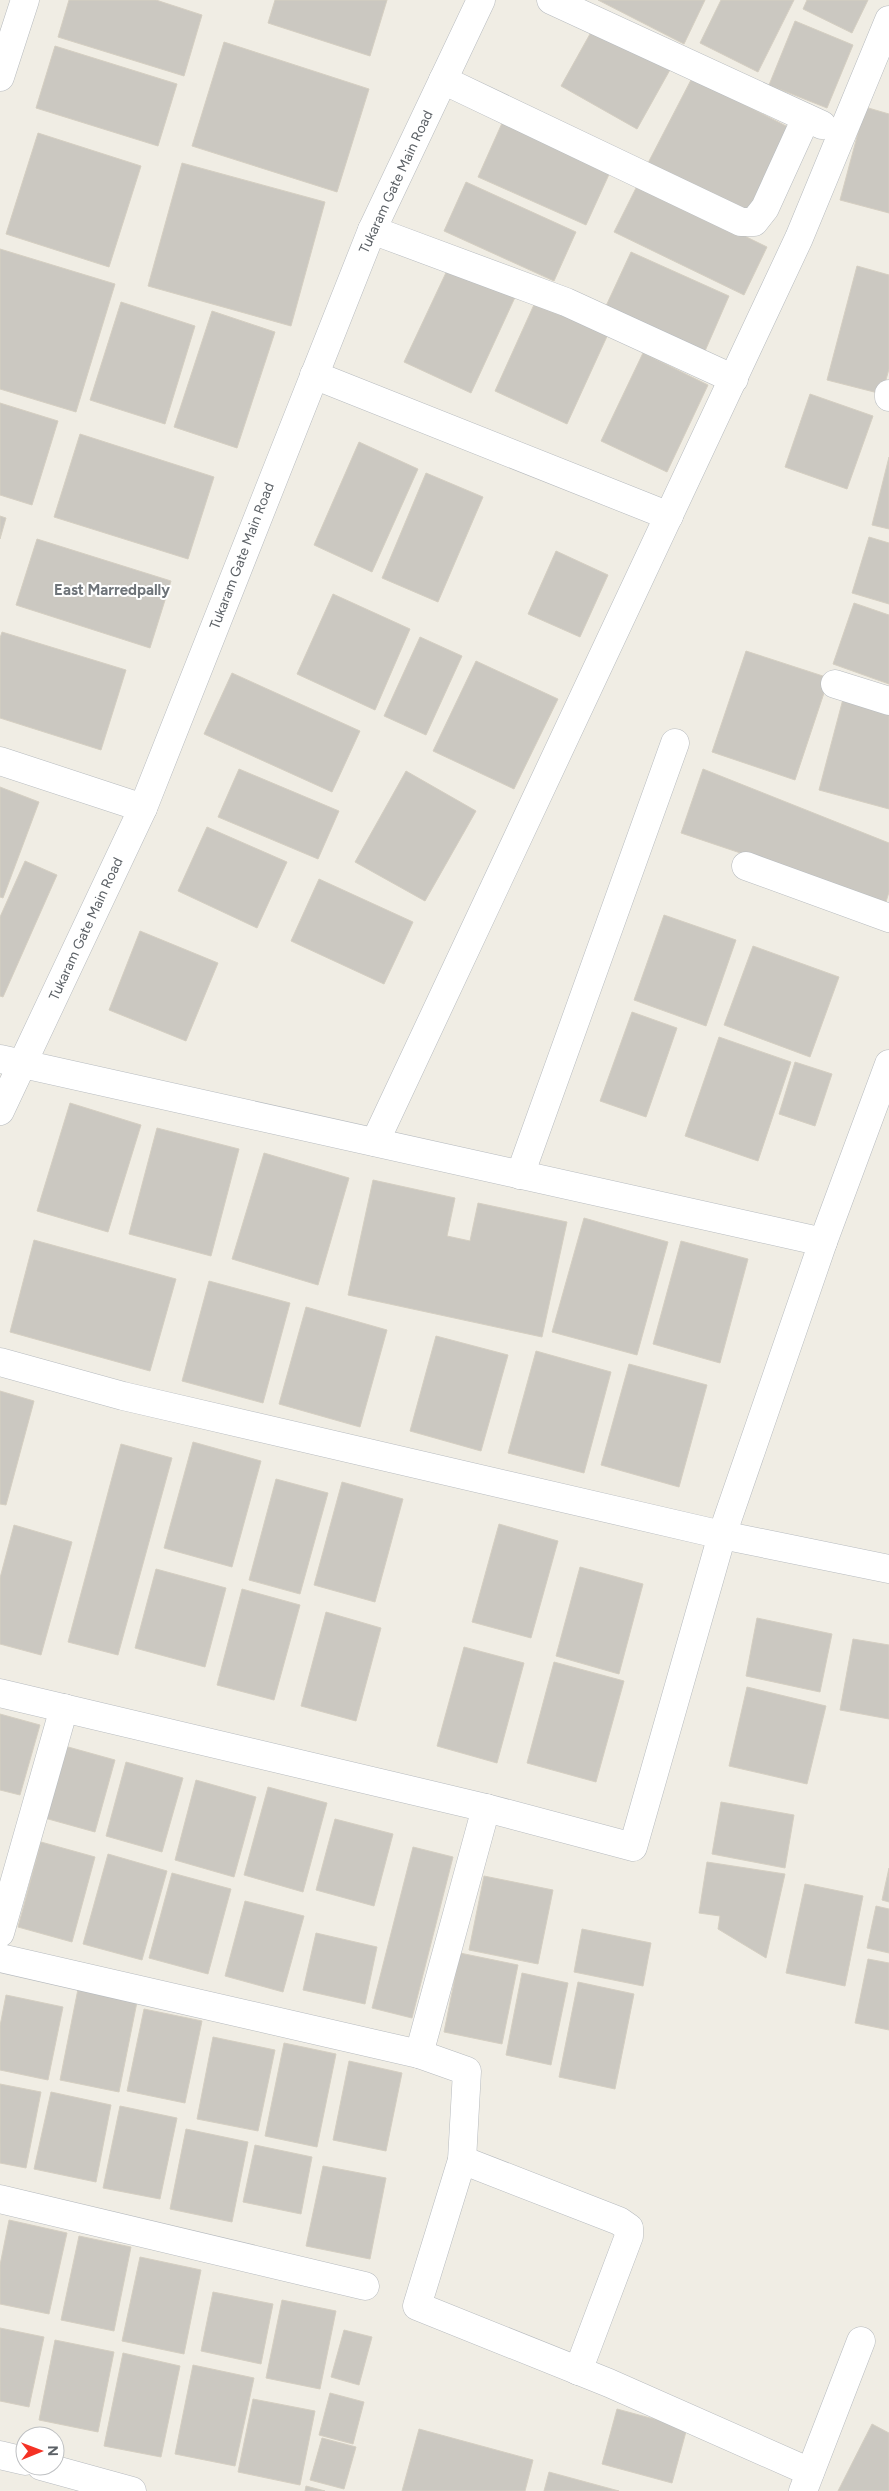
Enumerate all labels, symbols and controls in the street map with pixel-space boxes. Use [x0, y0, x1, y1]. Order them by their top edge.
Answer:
street label: Tukaram Gate Main Road [355, 108, 437, 256]
street label: Tukaram Gate Main Road [206, 480, 278, 632]
district label: East Marredpally [54, 581, 170, 599]
street label: Tukaram Gate Main Road [45, 855, 127, 1003]
north arrow [15, 2426, 65, 2476]
text: N [44, 2445, 61, 2456]

